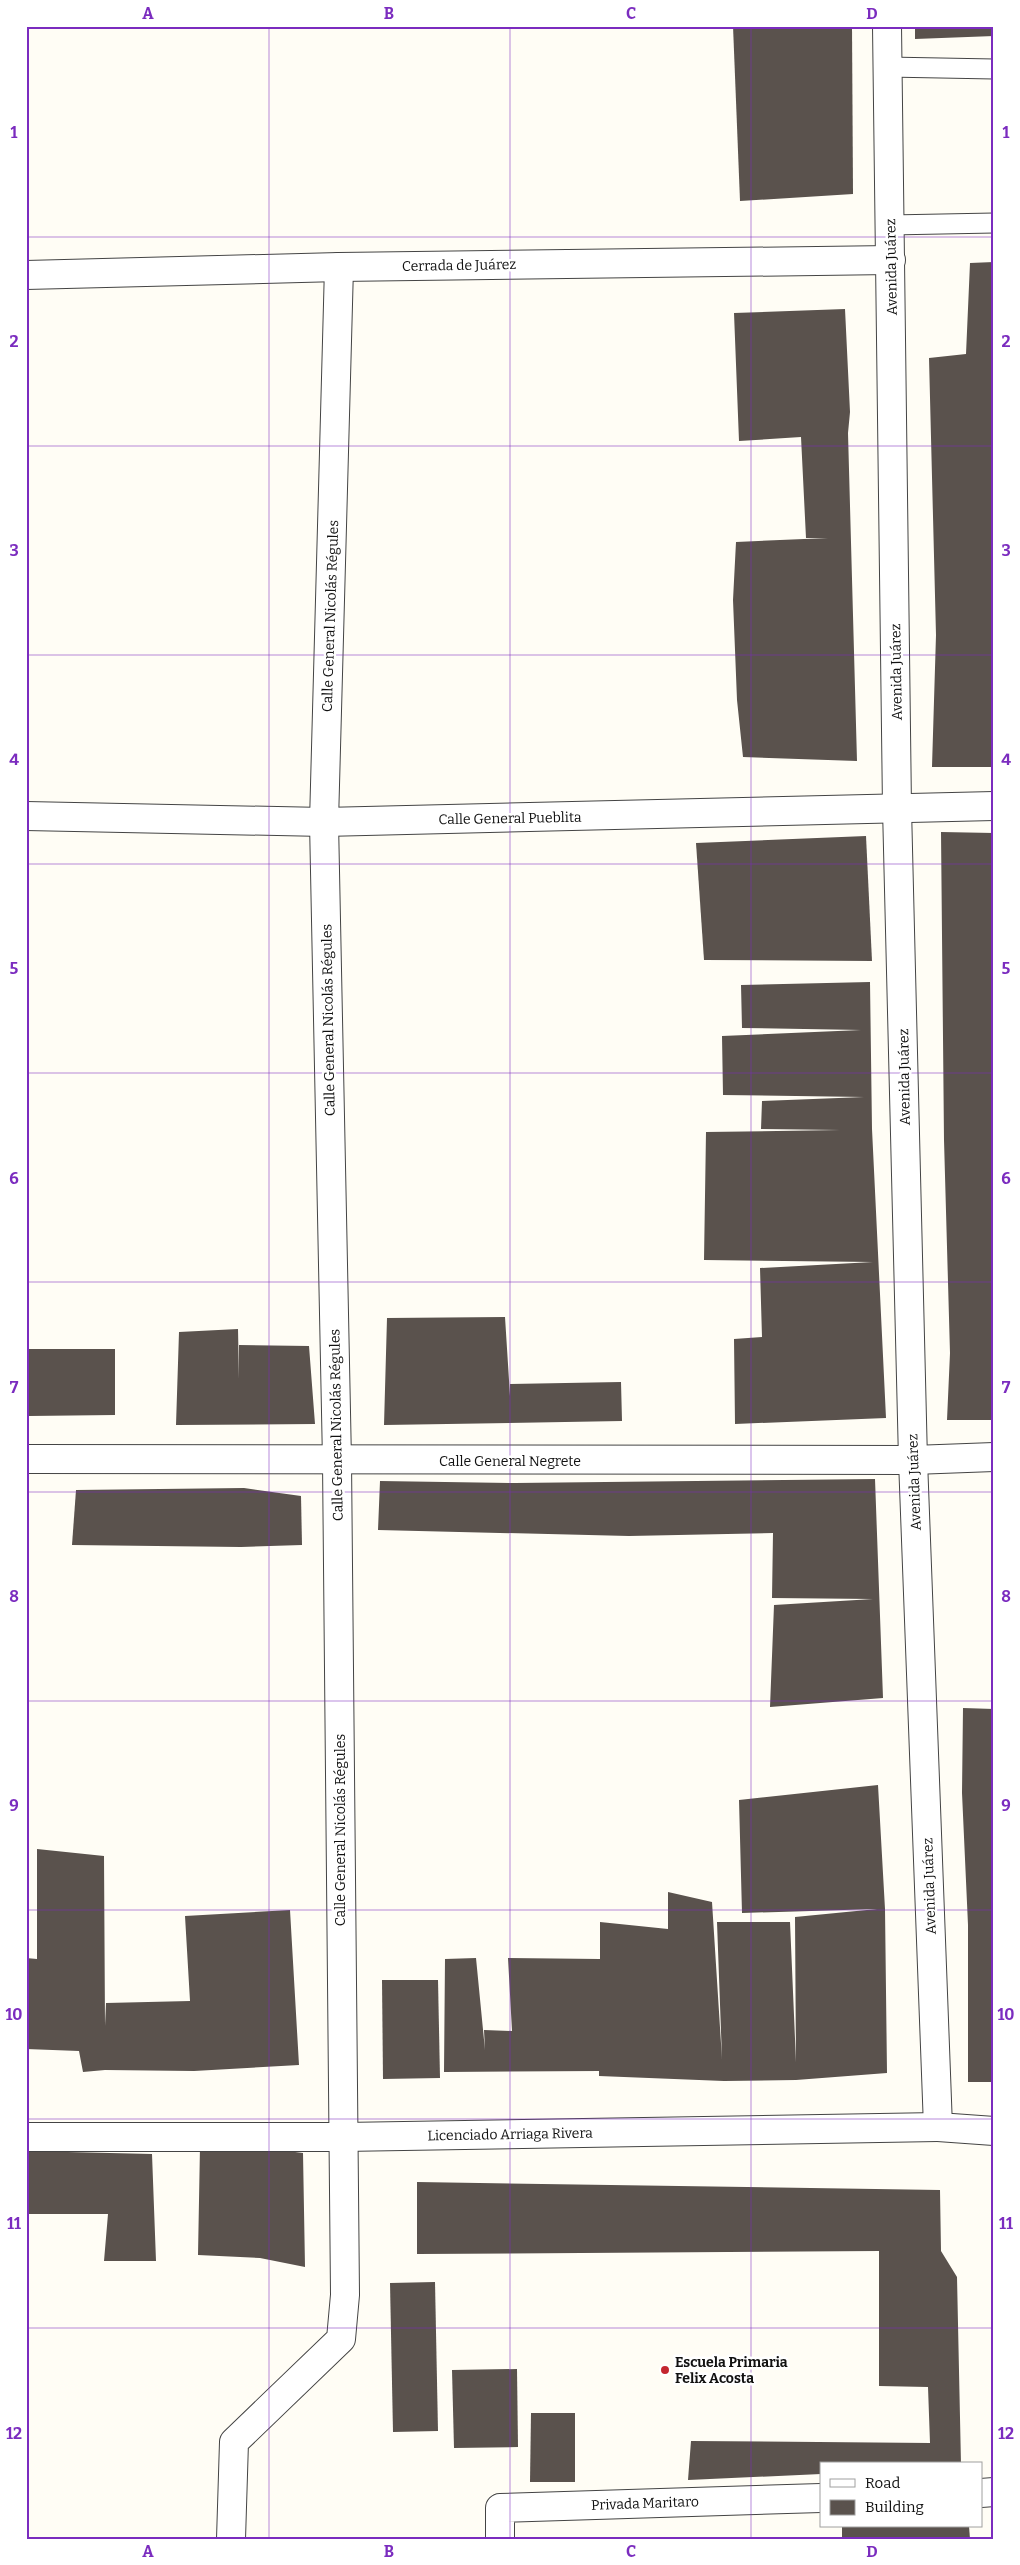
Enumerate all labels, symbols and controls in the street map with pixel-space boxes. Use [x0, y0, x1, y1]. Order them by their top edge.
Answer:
text: A [142, 4, 154, 23]
text: B [384, 4, 394, 23]
text: C [626, 4, 636, 23]
text: D [866, 4, 878, 23]
text: 1 [11, 123, 18, 142]
text: 1 [1003, 123, 1010, 142]
street label: Avenida Juárez [882, 218, 901, 315]
street label: Cerrada de Juárez [402, 256, 516, 275]
text: 2 [9, 332, 19, 351]
text: 2 [1001, 332, 1011, 351]
street label: Calle General Nicolás Régules [319, 520, 342, 712]
text: 3 [9, 541, 19, 560]
text: 3 [1001, 541, 1011, 560]
street label: Avenida Juárez [887, 623, 906, 720]
text: 4 [9, 750, 19, 769]
text: 4 [1001, 750, 1011, 769]
street label: Calle General Pueblita [438, 809, 582, 828]
street label: Calle General Nicolás Régules [318, 924, 339, 1116]
text: 5 [10, 959, 19, 978]
text: 5 [1002, 959, 1011, 978]
street label: Avenida Juárez [895, 1028, 914, 1125]
text: 6 [9, 1169, 19, 1188]
text: 6 [1001, 1169, 1011, 1188]
street label: Calle General Nicolás Régules [326, 1329, 347, 1521]
text: 7 [10, 1378, 19, 1397]
text: 7 [1002, 1378, 1011, 1397]
street label: Avenida Juárez [904, 1433, 925, 1531]
street label: Calle General Negrete [439, 1453, 581, 1470]
text: 8 [9, 1587, 19, 1606]
text: 8 [1001, 1587, 1011, 1606]
street label: Calle General Nicolás Régules [332, 1734, 349, 1926]
text: 9 [9, 1796, 19, 1815]
text: 9 [1001, 1796, 1011, 1815]
street label: Avenida Juárez [919, 1837, 940, 1935]
text: 10 [5, 2005, 23, 2024]
text: 10 [997, 2005, 1015, 2024]
street label: Licenciado Arriaga Rivera [427, 2125, 593, 2144]
text: 11 [7, 2214, 21, 2233]
text: 11 [999, 2214, 1013, 2233]
place label: Escuela Primaria Felix Acosta [675, 2354, 788, 2387]
marker: Escuela Primaria Felix Acosta [659, 2364, 671, 2376]
text: 12 [6, 2424, 22, 2443]
text: 12 [998, 2424, 1014, 2443]
legend [820, 2462, 982, 2528]
text: Road [865, 2474, 900, 2492]
street label: Privada Maritaro [591, 2493, 699, 2514]
text: Building [865, 2498, 924, 2516]
text: A [142, 2542, 154, 2561]
text: B [384, 2542, 394, 2561]
text: C [626, 2542, 636, 2561]
text: D [866, 2542, 878, 2561]

